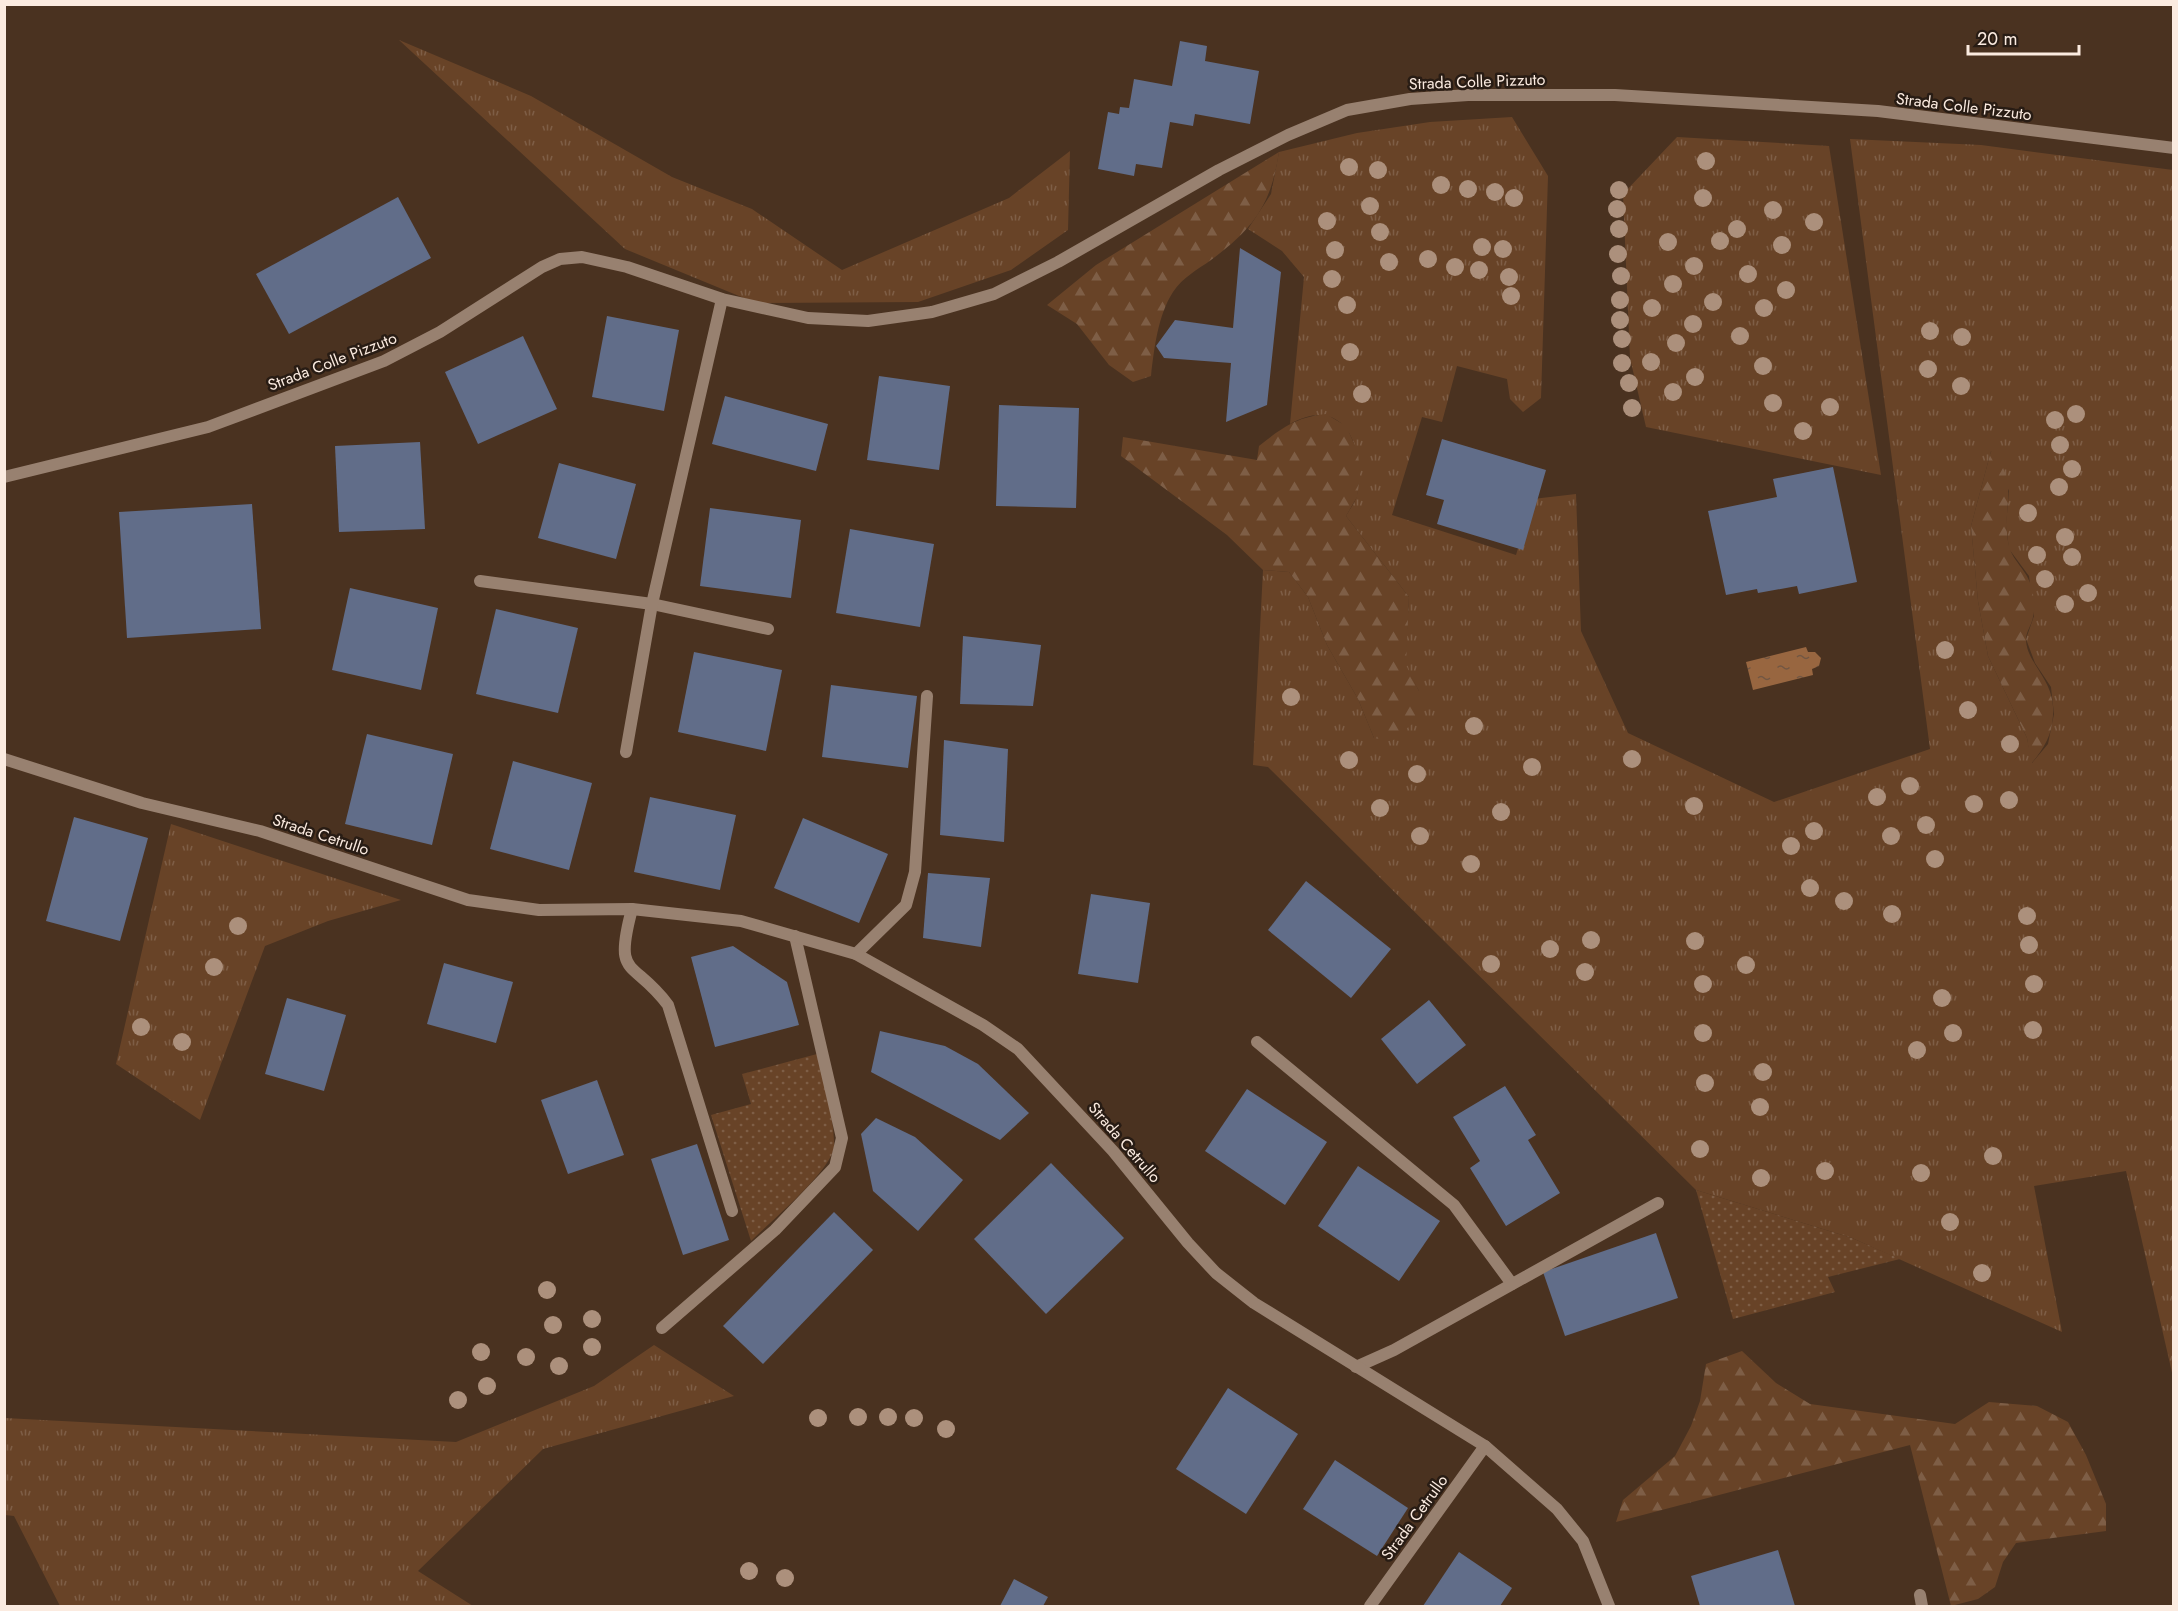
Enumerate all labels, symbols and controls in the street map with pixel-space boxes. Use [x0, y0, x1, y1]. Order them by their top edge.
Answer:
scale bar [1968, 18, 2079, 56]
text: 20 m [1977, 26, 2017, 52]
street label: Strada Colle Pizzuto [1408, 68, 1546, 95]
street label: Strada Colle Pizzuto [1895, 87, 2033, 126]
street label: Strada Colle Pizzuto [264, 326, 400, 397]
street label: Strada Cetrullo [270, 808, 372, 861]
street label: Strada Cetrullo [1083, 1097, 1166, 1188]
street label: Strada Cetrullo [1376, 1470, 1453, 1565]

